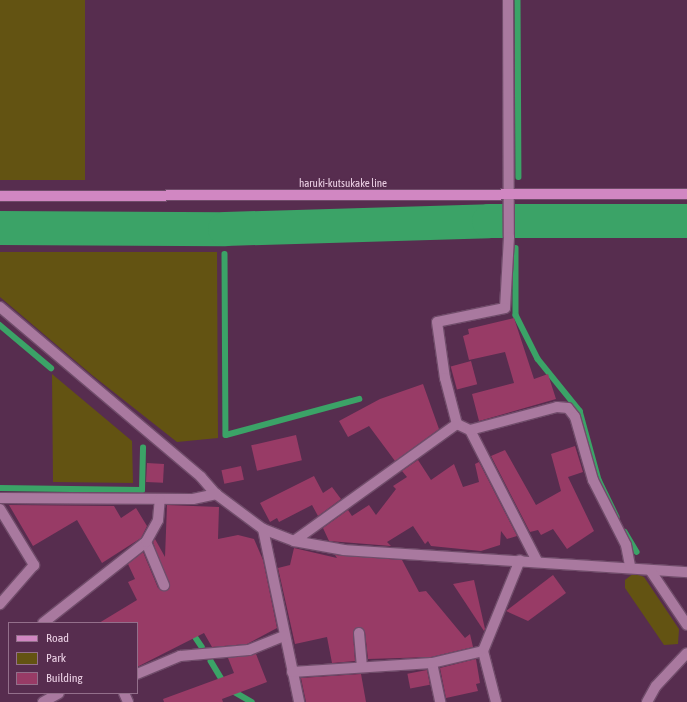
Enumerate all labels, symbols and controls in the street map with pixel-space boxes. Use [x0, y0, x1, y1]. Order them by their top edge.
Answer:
street label: haruki-kutsukake line [299, 176, 387, 190]
legend [8, 622, 138, 694]
text: Road [46, 631, 69, 645]
text: Park [46, 651, 66, 665]
text: Building [46, 671, 83, 685]

